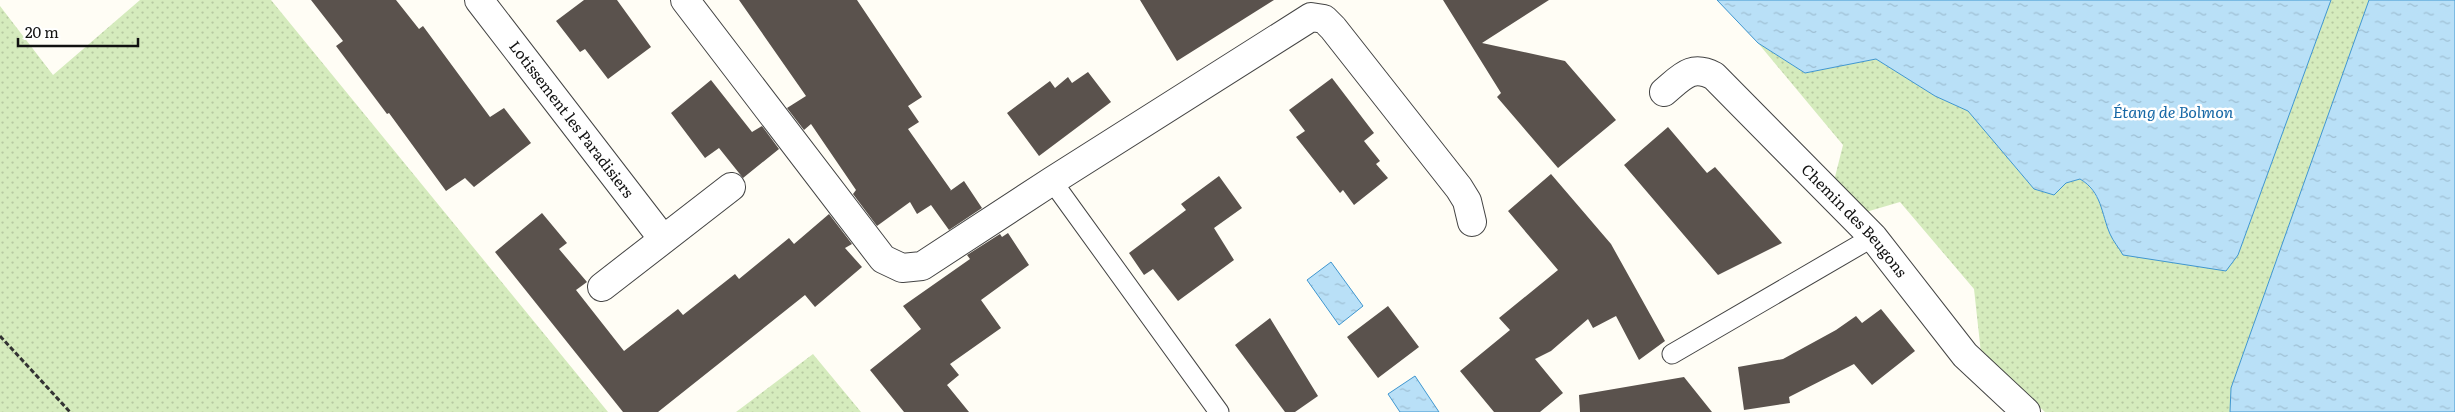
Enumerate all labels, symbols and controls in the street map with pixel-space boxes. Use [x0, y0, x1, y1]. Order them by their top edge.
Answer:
scale bar [18, 15, 138, 47]
text: 20 m [25, 20, 59, 43]
street label: Lotissement les Paradisiers [504, 35, 640, 202]
water label: Étang de Bolmon [2113, 99, 2234, 123]
street label: Chemin des Beugons [1797, 158, 1913, 282]

